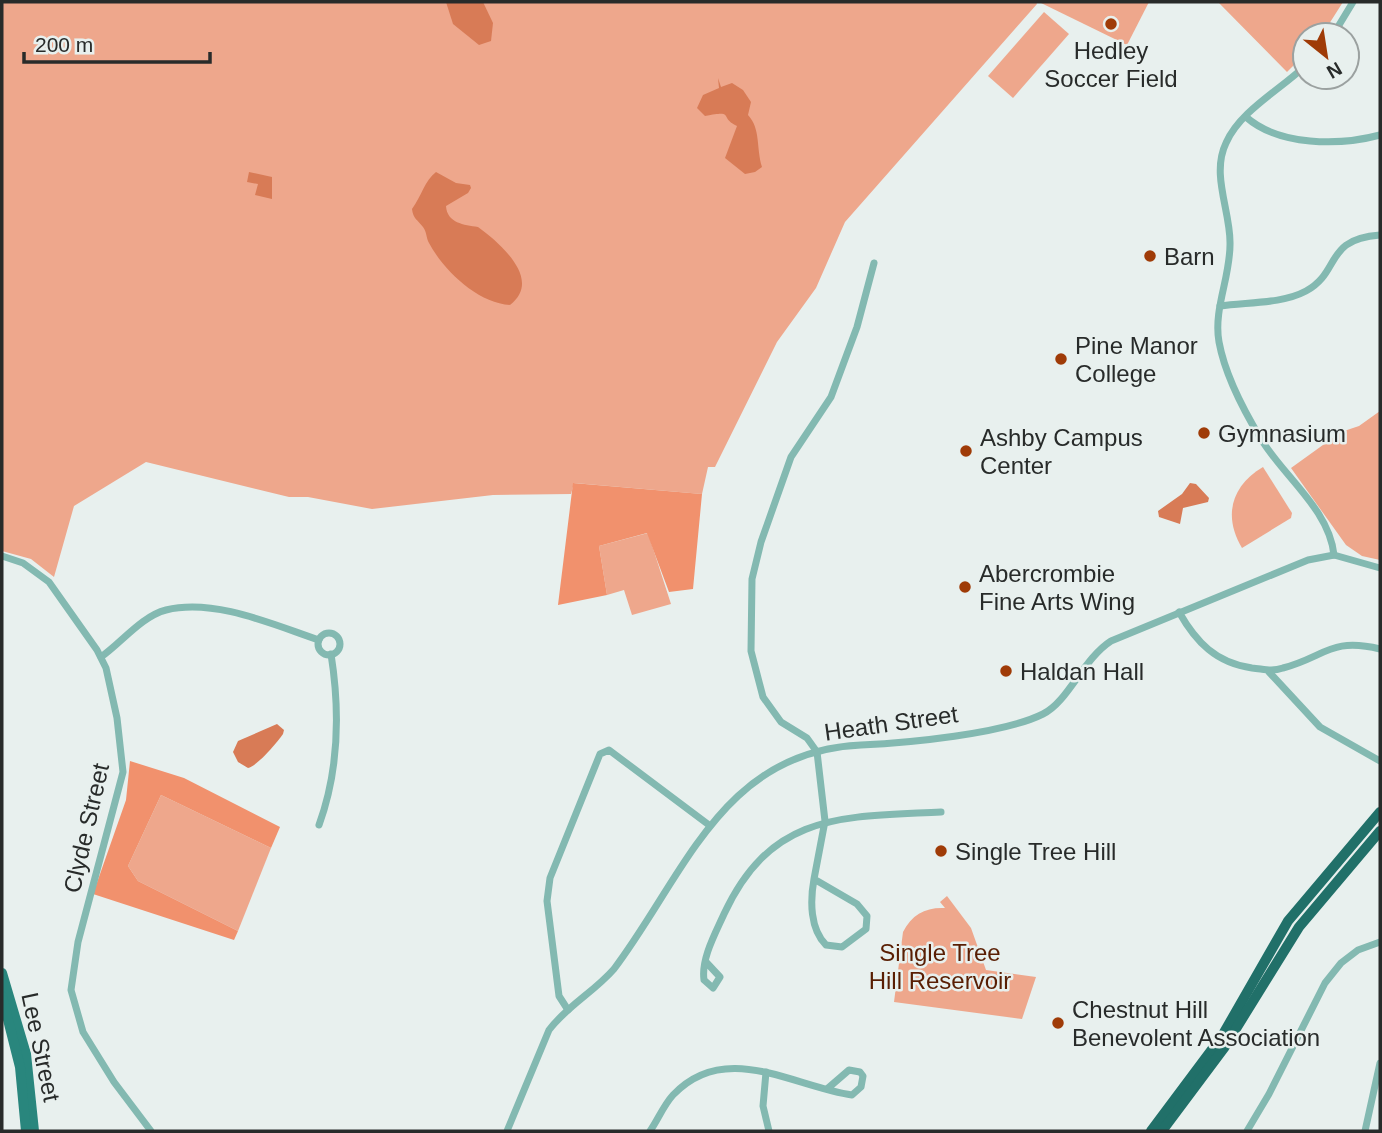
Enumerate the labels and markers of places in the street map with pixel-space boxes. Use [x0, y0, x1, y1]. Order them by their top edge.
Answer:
marker: Hedley Soccer Field [1103, 16, 1119, 32]
place label: Hedley Soccer Field [1044, 37, 1178, 92]
place label: Barn [1164, 243, 1215, 270]
marker: Barn [1142, 248, 1158, 264]
place label: Pine Manor College [1075, 332, 1198, 387]
marker: Pine Manor College [1053, 351, 1069, 367]
place label: Gymnasium [1218, 420, 1346, 447]
place label: Ashby Campus Center [980, 424, 1143, 479]
marker: Gymnasium [1196, 425, 1212, 441]
marker: Ashby Campus Center [958, 443, 974, 459]
place label: Abercrombie Fine Arts Wing [979, 560, 1135, 615]
marker: Abercrombie Fine Arts Wing [957, 579, 973, 595]
place label: Haldan Hall [1020, 658, 1144, 685]
marker: Haldan Hall [998, 663, 1014, 679]
place label: Single Tree Hill [955, 838, 1116, 865]
marker: Single Tree Hill [933, 843, 949, 859]
place label: Chestnut Hill Benevolent Association [1072, 996, 1320, 1051]
marker: Chestnut Hill Benevolent Association [1050, 1015, 1066, 1031]

